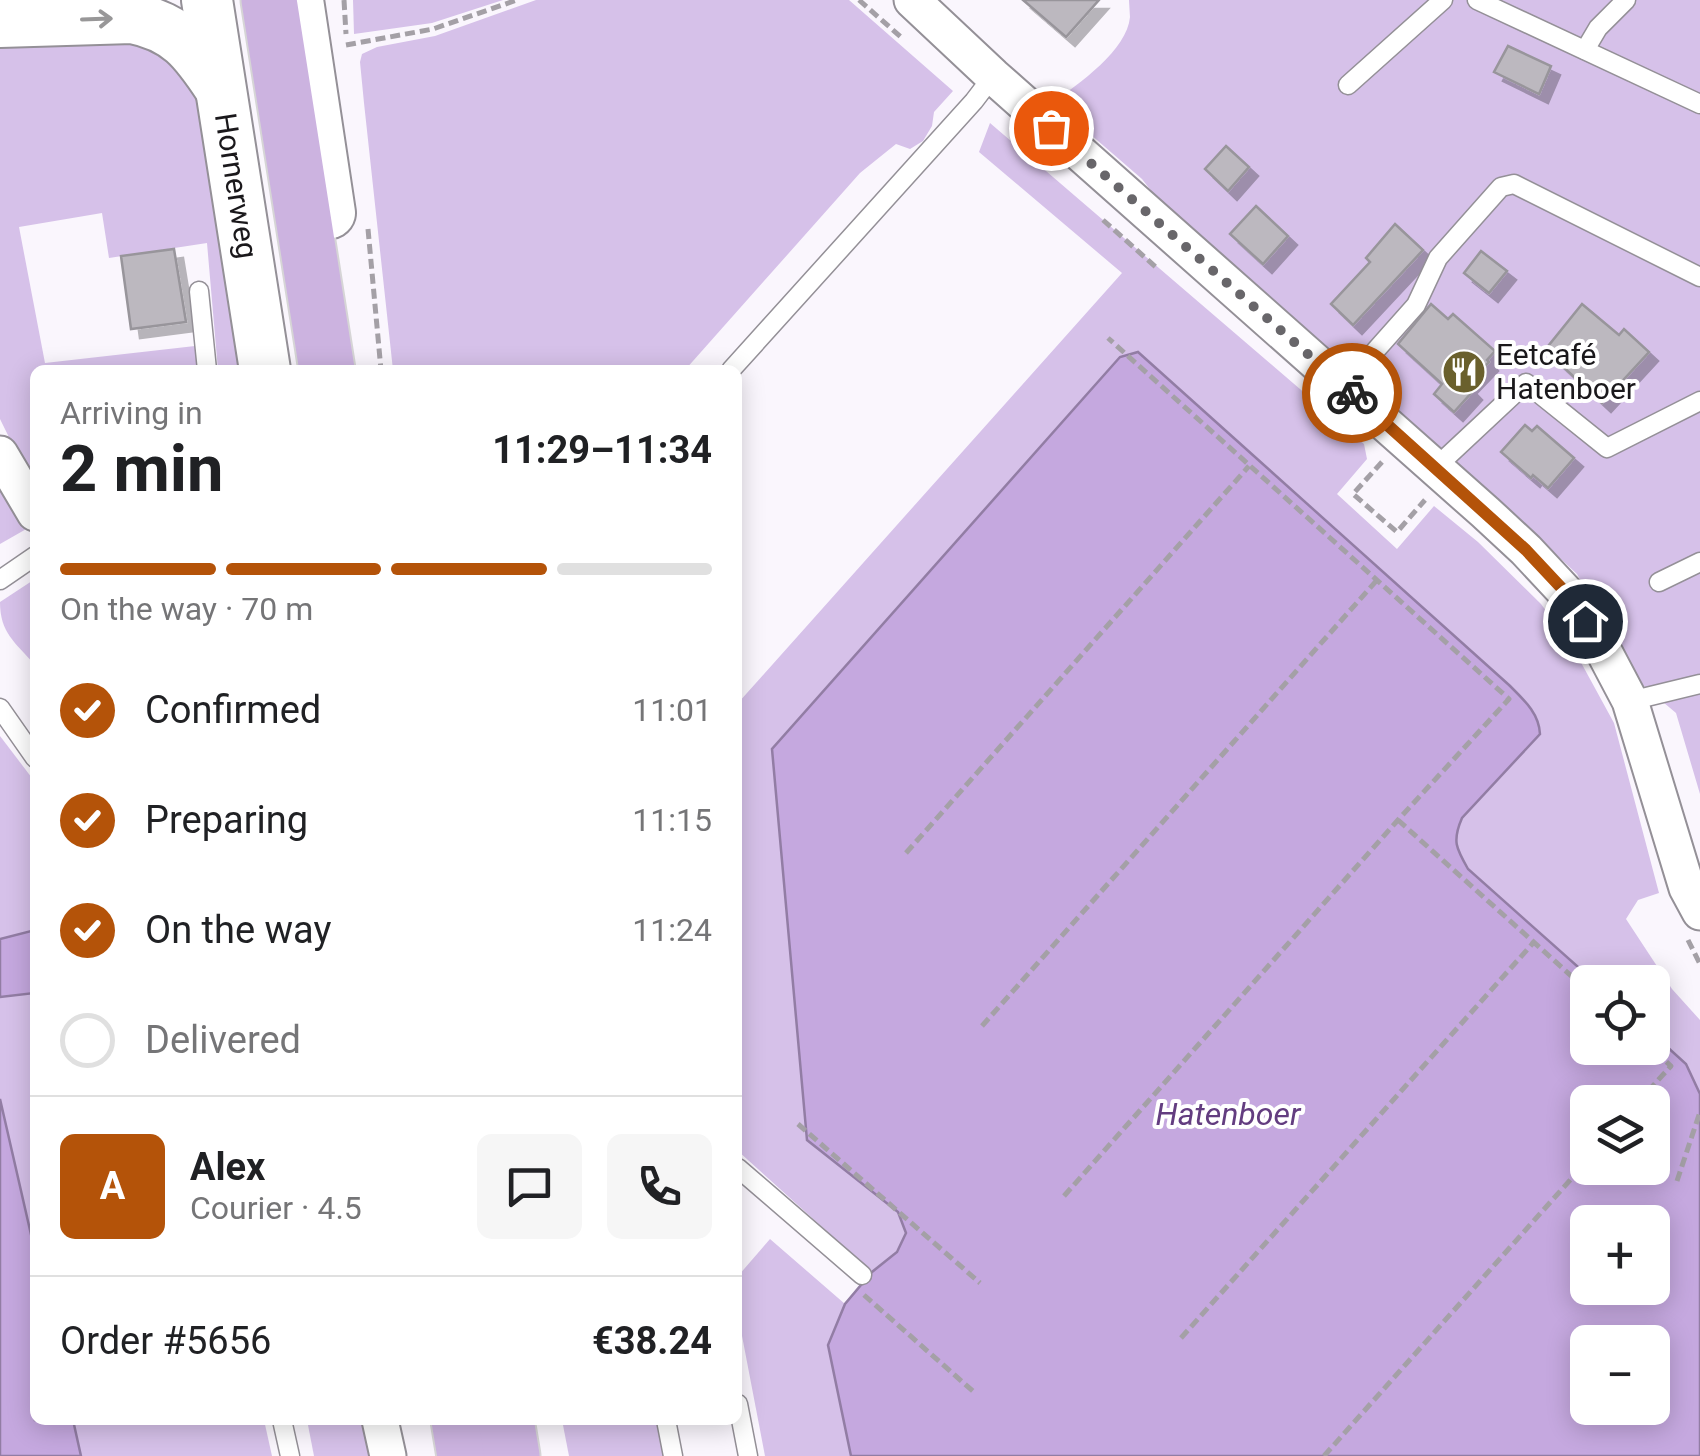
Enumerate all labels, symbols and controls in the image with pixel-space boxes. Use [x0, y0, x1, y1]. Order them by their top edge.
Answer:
one-way arrow [81, 9, 113, 28]
pin [1009, 86, 1094, 171]
icon: bag [1024, 101, 1079, 156]
street label: Hornerweg [208, 110, 265, 261]
place label: Eetcafé Hatenboer [1496, 337, 1636, 406]
courier [1302, 343, 1402, 443]
restaurant icon: Eetcafé Hatenboer [1441, 349, 1487, 395]
icon: bike [1325, 366, 1380, 421]
text: Arriving in [60, 394, 203, 432]
text: 11:29–11:34 [492, 428, 712, 472]
text: 2 min [60, 431, 223, 507]
pin [1543, 579, 1628, 664]
text: On the way · 70 m [60, 590, 313, 628]
icon: home [1558, 594, 1613, 649]
icon: check [60, 683, 115, 738]
text: Confirmed [145, 688, 321, 732]
text: 11:01 [632, 691, 712, 729]
icon: check [60, 793, 115, 848]
text: Preparing [145, 798, 308, 842]
text: 11:15 [632, 801, 712, 839]
icon: check [60, 903, 115, 958]
text: On the way [145, 908, 331, 952]
text: 11:24 [632, 911, 712, 949]
map controls [1570, 965, 1670, 1425]
button: locate [1570, 965, 1670, 1065]
text: Delivered [145, 1018, 301, 1062]
button: layers [1570, 1085, 1670, 1185]
water label: Hatenboer [1156, 1095, 1302, 1133]
button: chat [477, 1134, 582, 1239]
button: phone [607, 1134, 712, 1239]
text: Alex [190, 1145, 265, 1189]
text: A [100, 1164, 125, 1208]
text: Courier · 4.5 [190, 1189, 362, 1227]
button: + [1570, 1205, 1670, 1305]
text: Order #5656 [60, 1319, 271, 1363]
text: €38.24 [592, 1319, 712, 1363]
button: − [1570, 1325, 1670, 1425]

